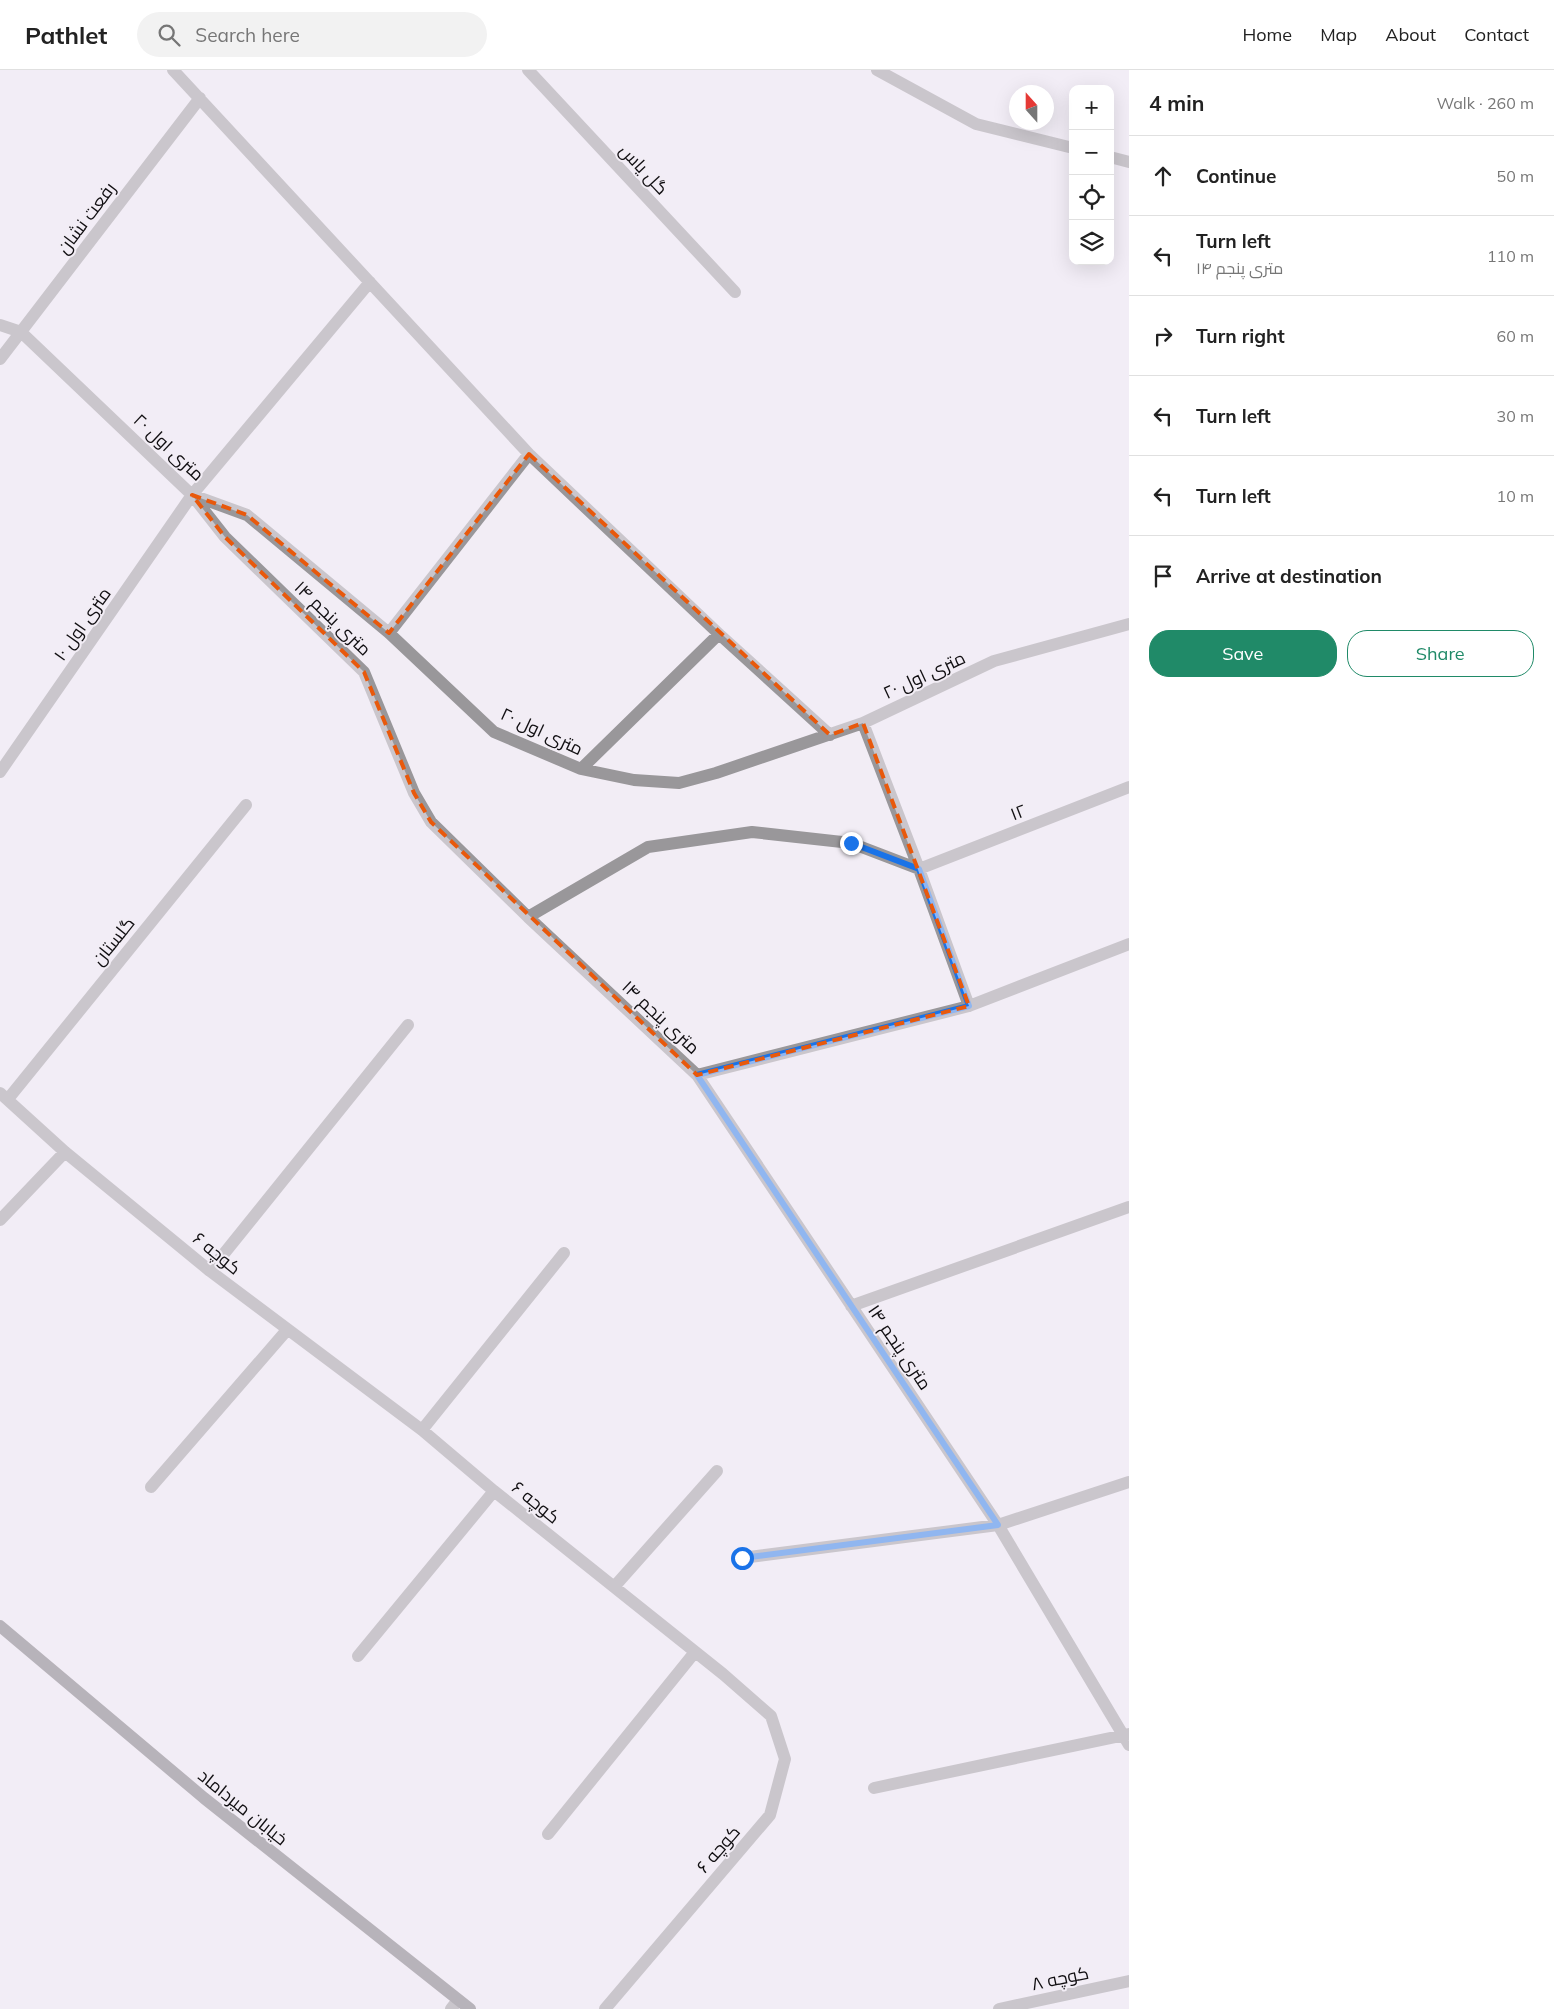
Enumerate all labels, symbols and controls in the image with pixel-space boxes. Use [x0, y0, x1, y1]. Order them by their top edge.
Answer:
search box [137, 12, 487, 57]
text: Pathlet [25, 20, 107, 50]
icon: search [155, 21, 183, 49]
text: Search here [195, 23, 300, 47]
text: Home [1242, 23, 1292, 46]
text: Map [1320, 23, 1357, 46]
text: About [1385, 23, 1436, 46]
text: Contact [1464, 23, 1529, 46]
north arrow [1009, 85, 1054, 130]
map controls [1069, 85, 1114, 265]
button: + [1069, 85, 1114, 130]
text: 4 min [1149, 90, 1204, 116]
text: Walk · 260 m [1436, 93, 1534, 113]
button: − [1069, 130, 1114, 175]
street label: گل یاس [615, 139, 673, 199]
icon: ahead [1149, 162, 1177, 190]
text: Continue [1196, 164, 1276, 188]
text: 50 m [1497, 166, 1534, 186]
button: locate [1069, 175, 1114, 220]
street label: رفعت نشان [52, 177, 120, 259]
button: layers [1069, 220, 1114, 265]
text: Turn left [1196, 229, 1271, 253]
icon: left [1149, 242, 1177, 270]
text: 110 m [1487, 246, 1534, 266]
text: ۱۴ متری پنجم [1196, 258, 1283, 278]
icon: right [1149, 322, 1177, 350]
text: Turn right [1196, 324, 1285, 348]
text: 60 m [1497, 326, 1534, 346]
icon: left [1149, 402, 1177, 430]
text: Turn left [1196, 404, 1271, 428]
text: 30 m [1497, 406, 1534, 426]
street label: ۲۰ متری اول [129, 408, 209, 486]
icon: left [1149, 482, 1177, 510]
text: Turn left [1196, 484, 1271, 508]
text: 10 m [1497, 486, 1534, 506]
icon: arrive [1149, 562, 1177, 590]
text: Arrive at destination [1196, 564, 1382, 588]
street label: ۱۴ متری پنجم [289, 576, 376, 661]
street label: ۱۰ متری اول [48, 583, 116, 665]
button: Save [1149, 630, 1337, 677]
button: Share [1347, 630, 1534, 677]
street label: ۲۰ متری اول [879, 646, 969, 704]
street label: ۲۰ متری اول [497, 702, 587, 760]
street label: ۱۲ [1007, 799, 1029, 825]
route end [840, 832, 863, 855]
street label: گلستان [87, 912, 139, 970]
street label: ۱۴ متری پنجم [617, 975, 705, 1060]
street label: کوچه ۶ [188, 1227, 246, 1280]
street label: ۱۴ متری پنجم [862, 1300, 937, 1395]
street label: کوچه ۶ [507, 1476, 565, 1529]
route start [731, 1547, 754, 1570]
street label: خیابان میرداماد [194, 1764, 292, 1850]
street label: کوچه ۶ [691, 1821, 746, 1878]
street label: کوچه ۸ [1029, 1961, 1091, 1996]

